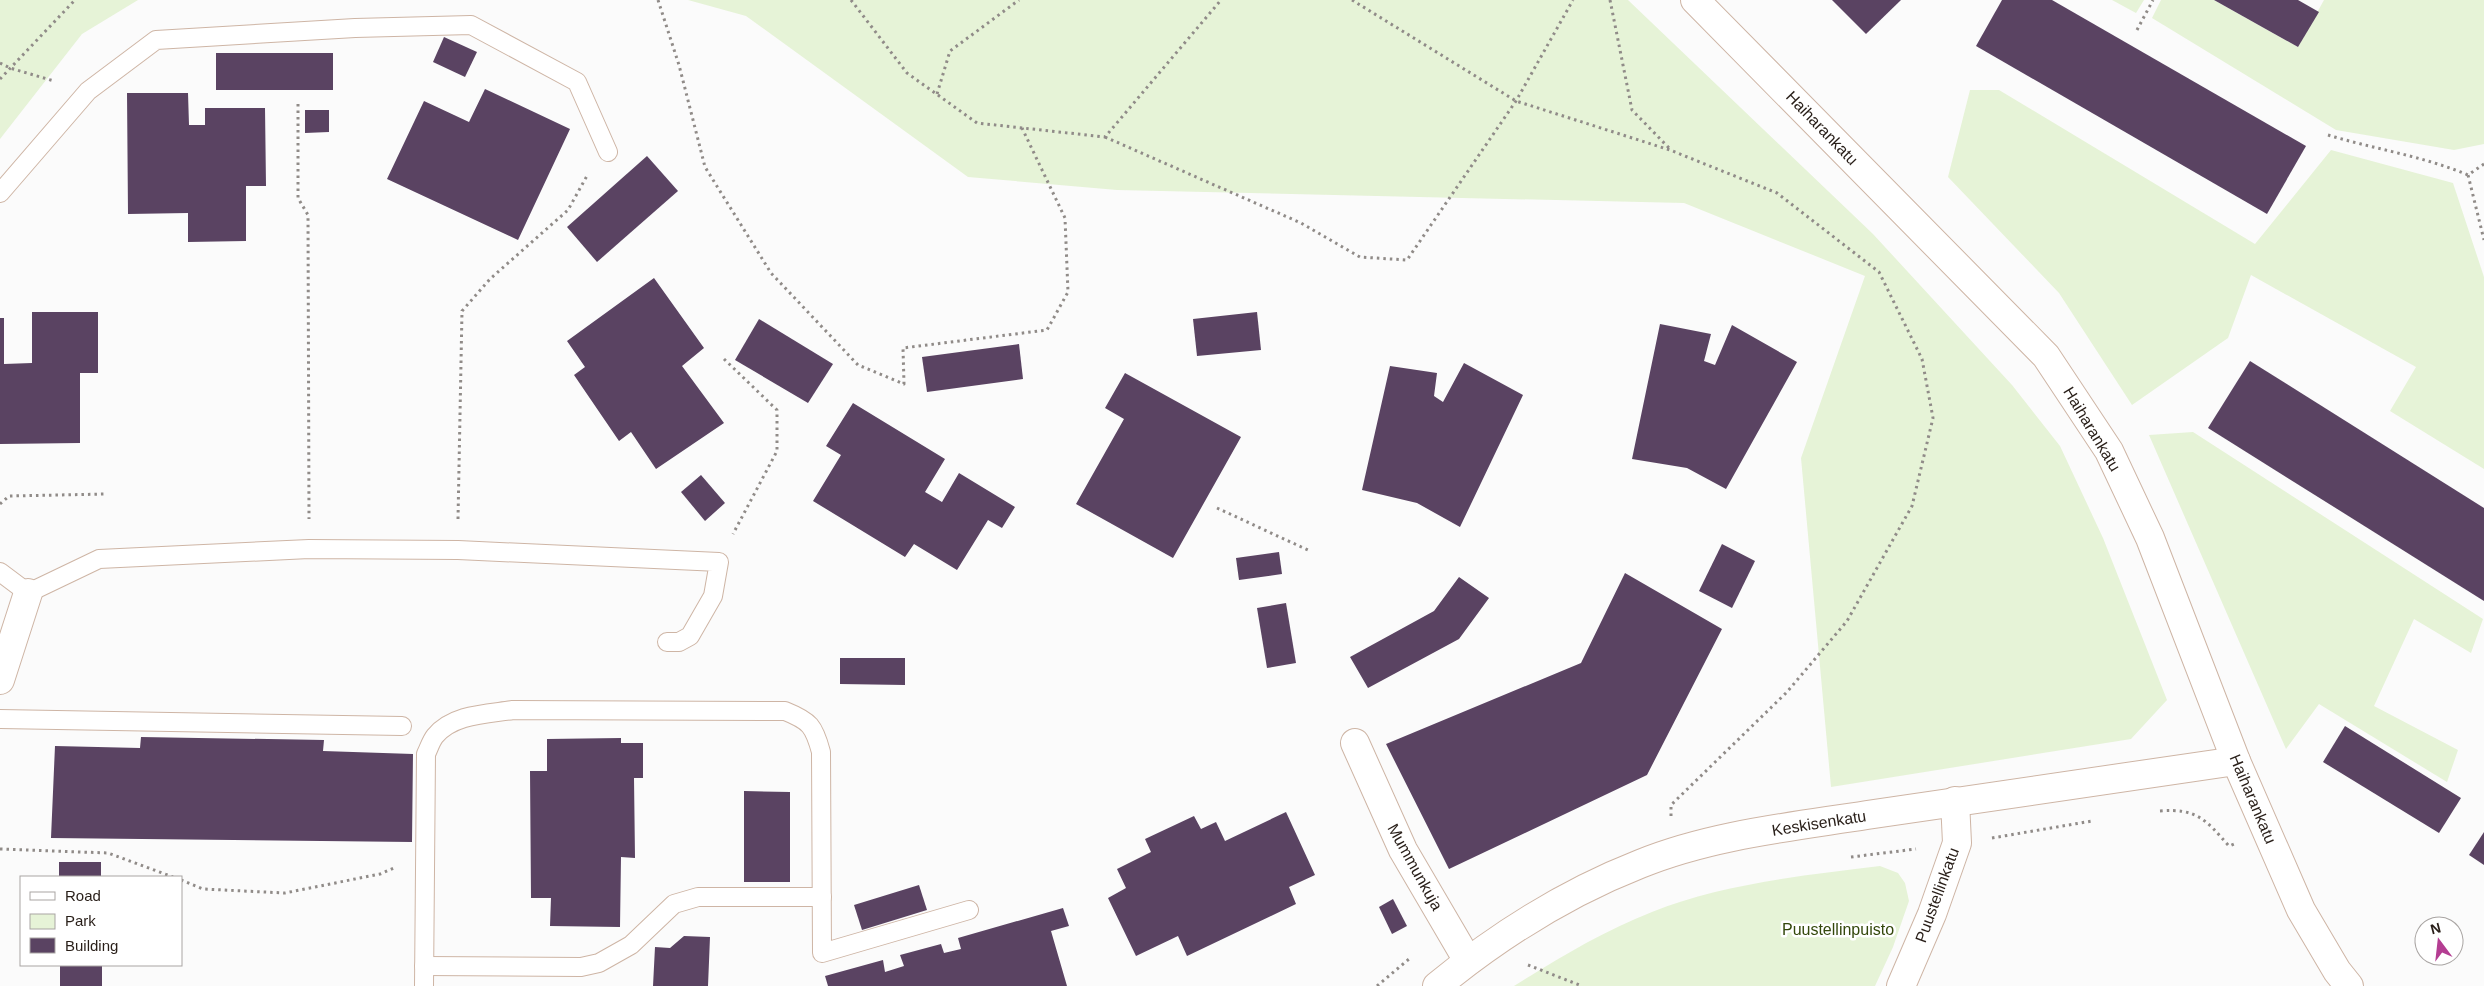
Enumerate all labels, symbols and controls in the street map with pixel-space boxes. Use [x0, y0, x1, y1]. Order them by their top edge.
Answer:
street label: Haiharankatu [1783, 88, 1861, 168]
street label: Haiharankatu [2060, 384, 2124, 474]
street label: Haiharankatu [2227, 752, 2279, 846]
street label: Keskisenkatu [1771, 807, 1867, 839]
street label: Mummunkuja [1384, 821, 1446, 913]
street label: Puustellinkatu [1912, 845, 1962, 945]
legend [20, 876, 182, 966]
text: Road [65, 887, 101, 904]
text: Park [65, 912, 96, 929]
north arrow [2414, 916, 2464, 966]
text: N [2429, 919, 2443, 937]
park label: Puustellinpuisto [1782, 921, 1894, 938]
text: Building [65, 937, 118, 954]

